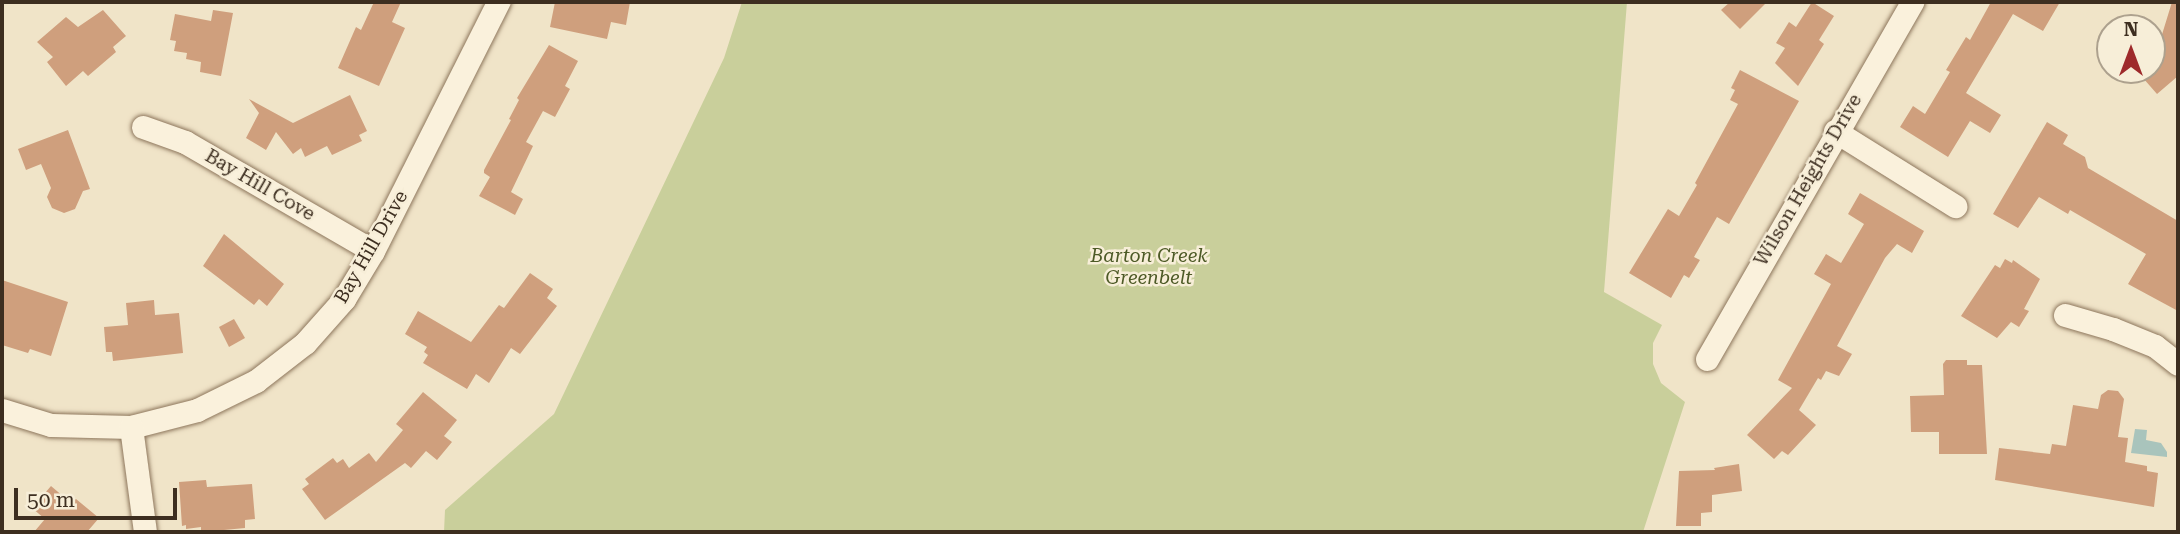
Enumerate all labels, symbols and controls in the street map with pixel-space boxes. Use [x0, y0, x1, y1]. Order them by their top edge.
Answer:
north arrow [2096, 14, 2166, 84]
text: N [2124, 18, 2138, 41]
street label: Wilson Heights Drive [1749, 90, 1867, 270]
street label: Bay Hill Cove [201, 144, 319, 226]
street label: Bay Hill Drive [329, 187, 413, 307]
park label: Barton Creek Greenbelt [1090, 245, 1208, 289]
scale bar [18, 475, 180, 518]
text: 50 m [27, 488, 75, 512]

